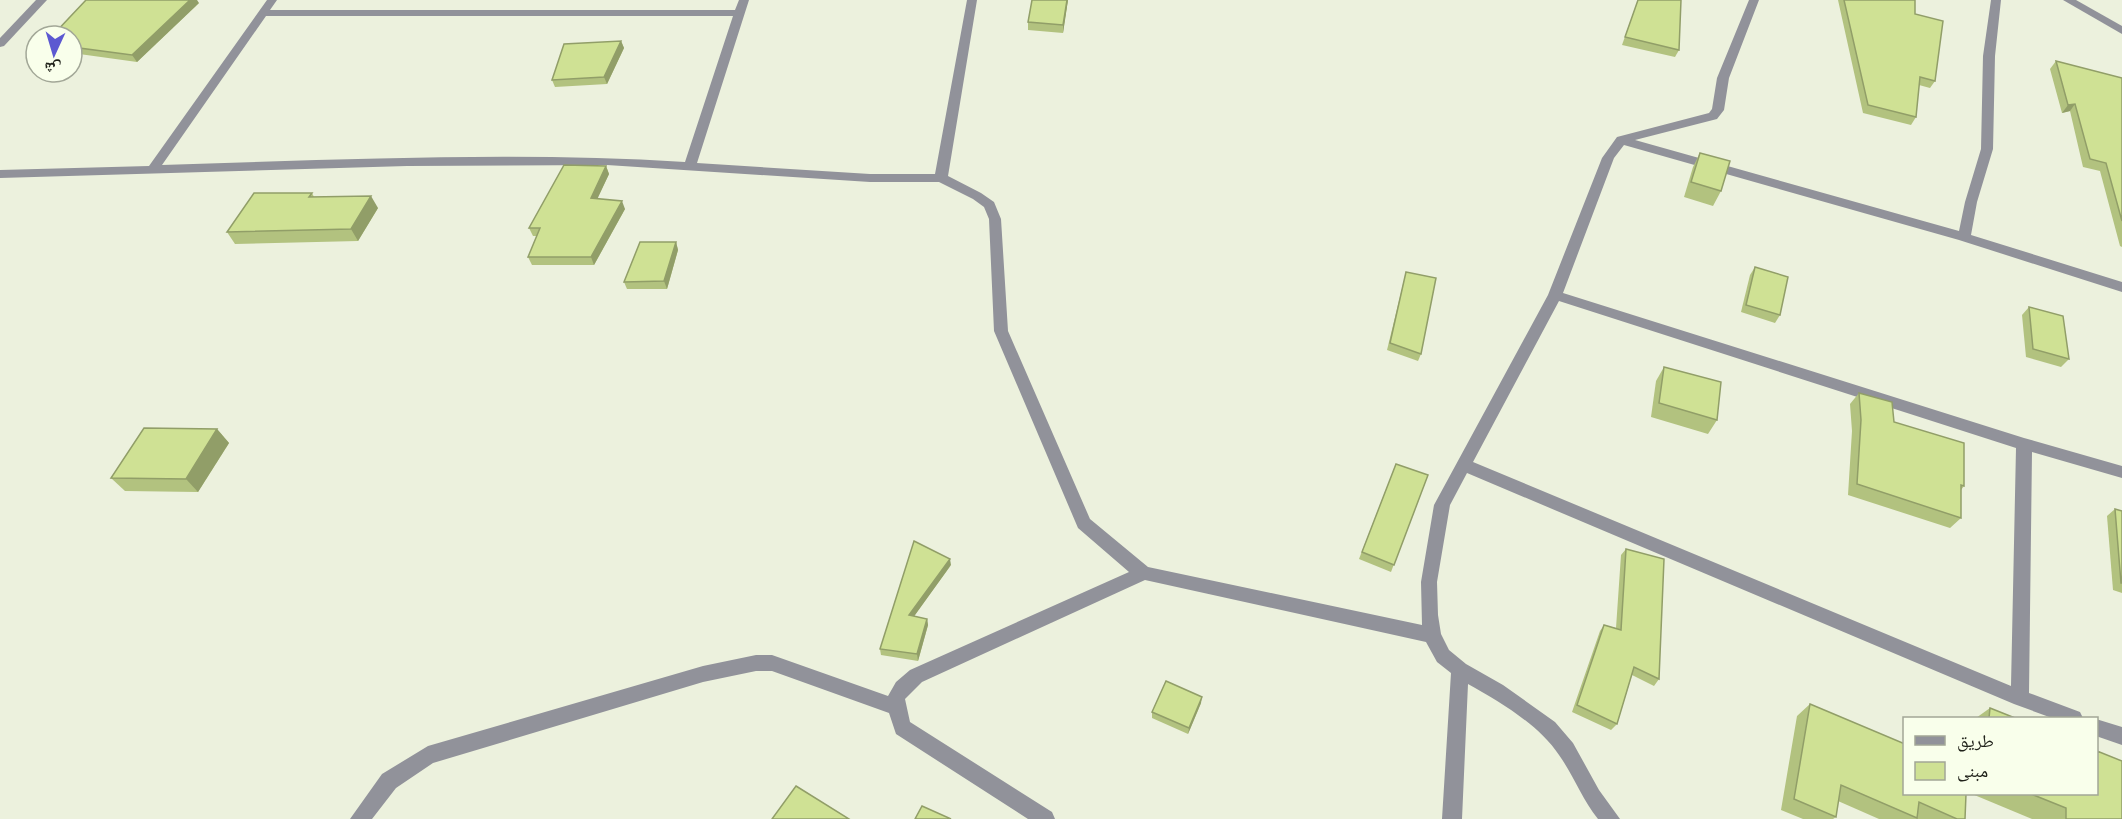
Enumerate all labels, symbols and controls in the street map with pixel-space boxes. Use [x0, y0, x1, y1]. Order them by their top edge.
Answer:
north arrow [24, 24, 84, 84]
text: ش [44, 58, 62, 80]
legend [1903, 717, 2098, 795]
text: طريق [1957, 729, 1994, 752]
text: مبنى [1957, 759, 1988, 782]

